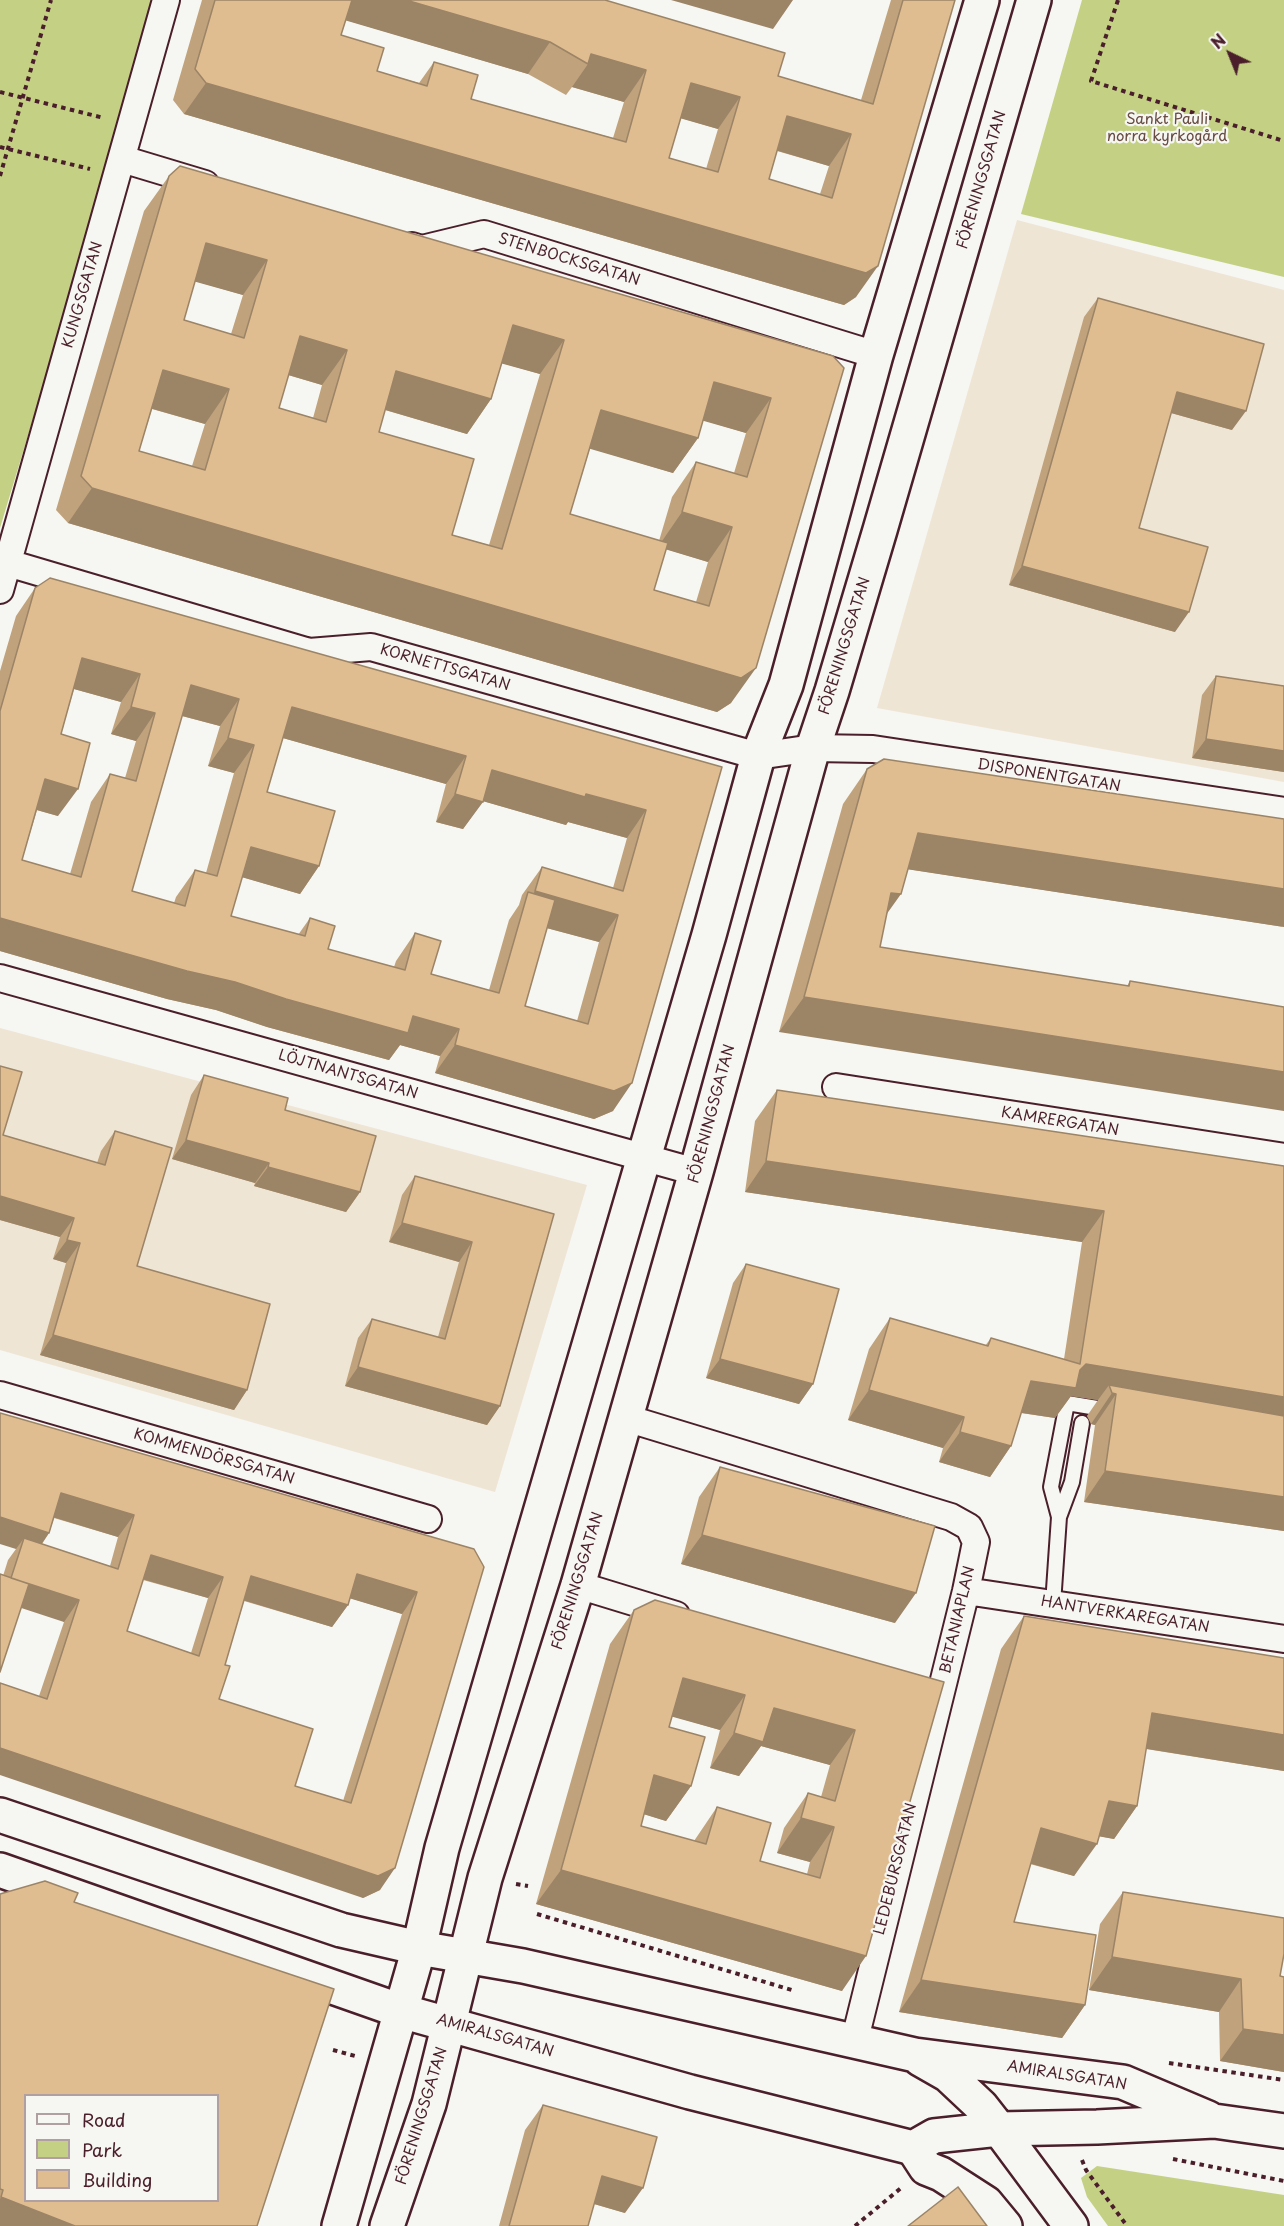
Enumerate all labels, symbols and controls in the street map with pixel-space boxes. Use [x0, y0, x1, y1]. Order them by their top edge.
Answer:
north arrow [1200, 24, 1260, 84]
text: N [1205, 28, 1231, 54]
street label: FÖRENINGSGATAN [954, 109, 1010, 251]
park label: Sankt Pauli norra kyrkogård [1107, 111, 1227, 146]
street label: STENBOCKSGATAN [496, 230, 642, 290]
street label: KUNGSGATAN [59, 240, 107, 350]
street label: FÖRENINGSGATAN [815, 575, 875, 717]
street label: KORNETTSGATAN [378, 641, 512, 695]
street label: DISPONENTGATAN [976, 756, 1122, 796]
street label: FÖRENINGSGATAN [685, 1042, 739, 1186]
street label: LÖJTNANTSGATAN [276, 1046, 420, 1104]
street label: KAMRERGATAN [1000, 1104, 1120, 1140]
street label: KOMMENDÖRSGATAN [132, 1425, 296, 1489]
street label: FÖRENINGSGATAN [548, 1510, 608, 1652]
street label: BETANIAPLAN [937, 1564, 979, 1676]
street label: HANTVERKAREGATAN [1039, 1593, 1211, 1637]
street label: LEDEBURSGATAN [871, 1801, 921, 1937]
street label: AMIRALSGATAN [434, 2011, 556, 2061]
street label: FÖRENINGSGATAN [392, 2045, 452, 2187]
street label: AMIRALSGATAN [1006, 2058, 1128, 2094]
legend [24, 2094, 219, 2202]
text: Road [82, 2106, 126, 2133]
text: Park [82, 2136, 122, 2163]
text: Building [82, 2166, 152, 2193]

